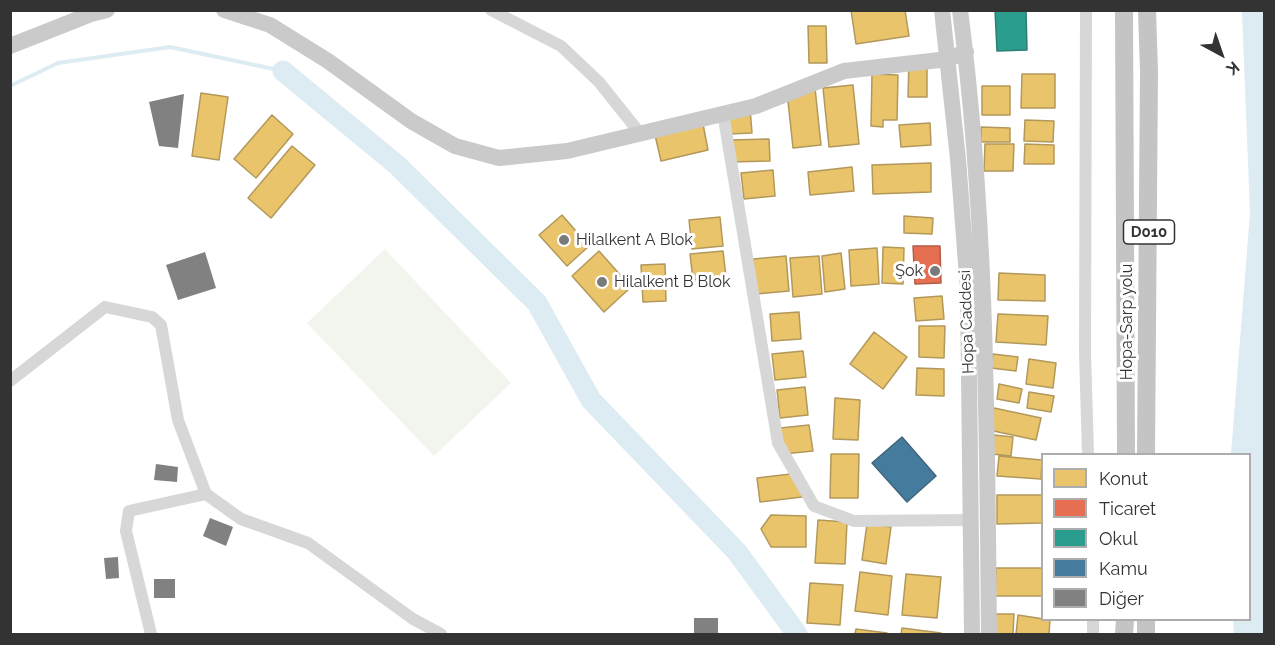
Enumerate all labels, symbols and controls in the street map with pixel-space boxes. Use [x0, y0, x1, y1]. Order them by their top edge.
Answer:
north arrow [1191, 24, 1251, 84]
text: K [1223, 57, 1243, 79]
road number: D010 [1124, 220, 1174, 244]
place label: Hilalkent A Blok [576, 230, 693, 250]
marker: Hilalkent A Blok [557, 233, 571, 247]
place label: Şok [895, 261, 923, 281]
marker: Şok [928, 264, 942, 278]
street label: Hopa-Sarp yolu [1117, 264, 1137, 380]
street label: Hopa Caddesi [956, 270, 978, 374]
place label: Hilalkent B Blok [614, 272, 731, 292]
marker: Hilalkent B Blok [595, 275, 609, 289]
legend [1041, 453, 1251, 621]
text: Konut [1099, 468, 1148, 489]
text: Ticaret [1099, 498, 1156, 519]
text: Okul [1099, 528, 1138, 549]
text: Kamu [1099, 558, 1148, 579]
text: Diğer [1099, 588, 1144, 609]

